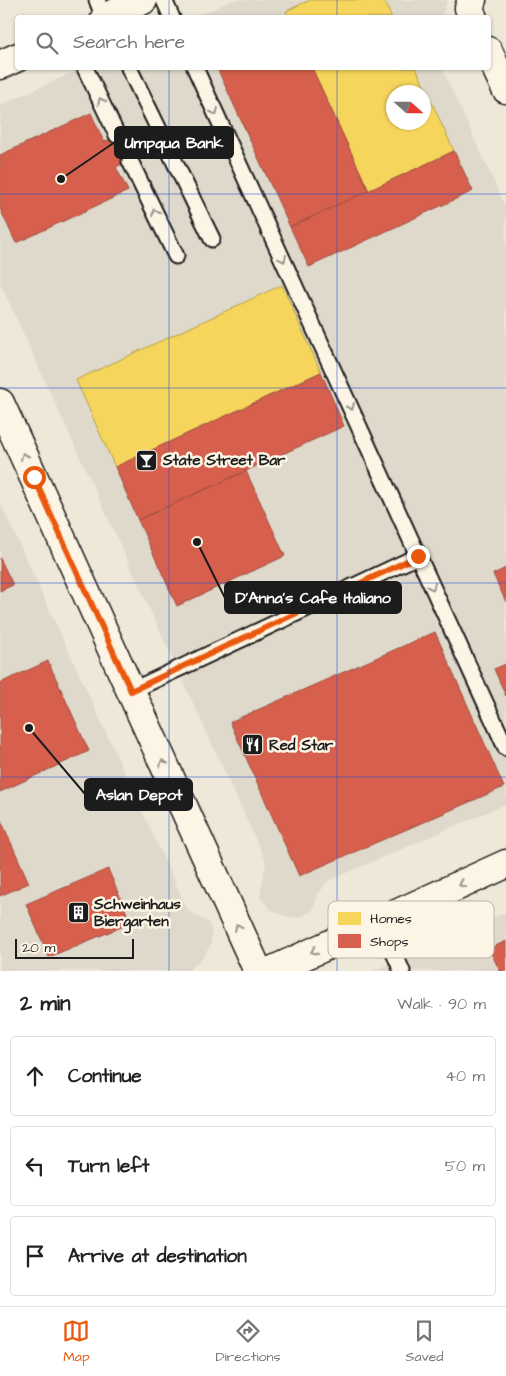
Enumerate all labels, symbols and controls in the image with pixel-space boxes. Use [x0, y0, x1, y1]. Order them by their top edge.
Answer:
search box [15, 15, 491, 70]
icon: search [33, 29, 61, 57]
text: Search here [73, 29, 185, 56]
north arrow [386, 85, 431, 130]
one-way arrow [97, 98, 107, 107]
one-way arrow [209, 107, 219, 116]
callout: Umpqua Bank [115, 127, 233, 158]
text: Umpqua Bank [125, 132, 223, 154]
one-way arrow [151, 209, 161, 218]
one-way arrow [277, 254, 287, 263]
one-way arrow [344, 402, 355, 411]
bar icon: State Street Bar [135, 448, 159, 472]
place label: State Street Bar [162, 450, 286, 471]
one-way arrow [20, 452, 30, 461]
route start [23, 466, 46, 489]
route end [407, 545, 430, 568]
callout: D'Anna's Cafe Italiano [225, 582, 401, 613]
one-way arrow [426, 582, 437, 591]
text: D'Anna's Cafe Italiano [235, 587, 392, 609]
restaurant icon: Red Star [241, 733, 265, 757]
place label: Red Star [269, 735, 334, 756]
one-way arrow [159, 759, 170, 768]
callout: Aslan Depot [85, 779, 192, 810]
text: Aslan Depot [96, 784, 183, 806]
one-way arrow [458, 877, 467, 888]
place label: Schweinhaus Biergarten [93, 894, 181, 934]
building icon: Schweinhaus Biergarten [66, 901, 90, 925]
legend [328, 901, 494, 958]
text: Homes [370, 909, 412, 929]
one-way arrow [234, 923, 244, 932]
text: Shops [370, 932, 409, 952]
scale bar [15, 936, 134, 959]
text: 20 m [22, 938, 55, 958]
one-way arrow [310, 945, 319, 956]
text: 2 min [20, 989, 70, 1018]
text: Walk · 90 m [397, 993, 486, 1015]
icon: ahead [21, 1062, 49, 1090]
text: Continue [68, 1063, 142, 1090]
text: 40 m [445, 1065, 485, 1087]
icon: left [21, 1152, 49, 1180]
text: Turn left [68, 1153, 149, 1180]
text: 50 m [445, 1155, 485, 1177]
icon: arrive [21, 1242, 49, 1270]
text: Arrive at destination [68, 1243, 247, 1270]
tab: Map [62, 1317, 90, 1367]
tab: Directions [215, 1317, 280, 1367]
tab: Saved [405, 1317, 444, 1367]

